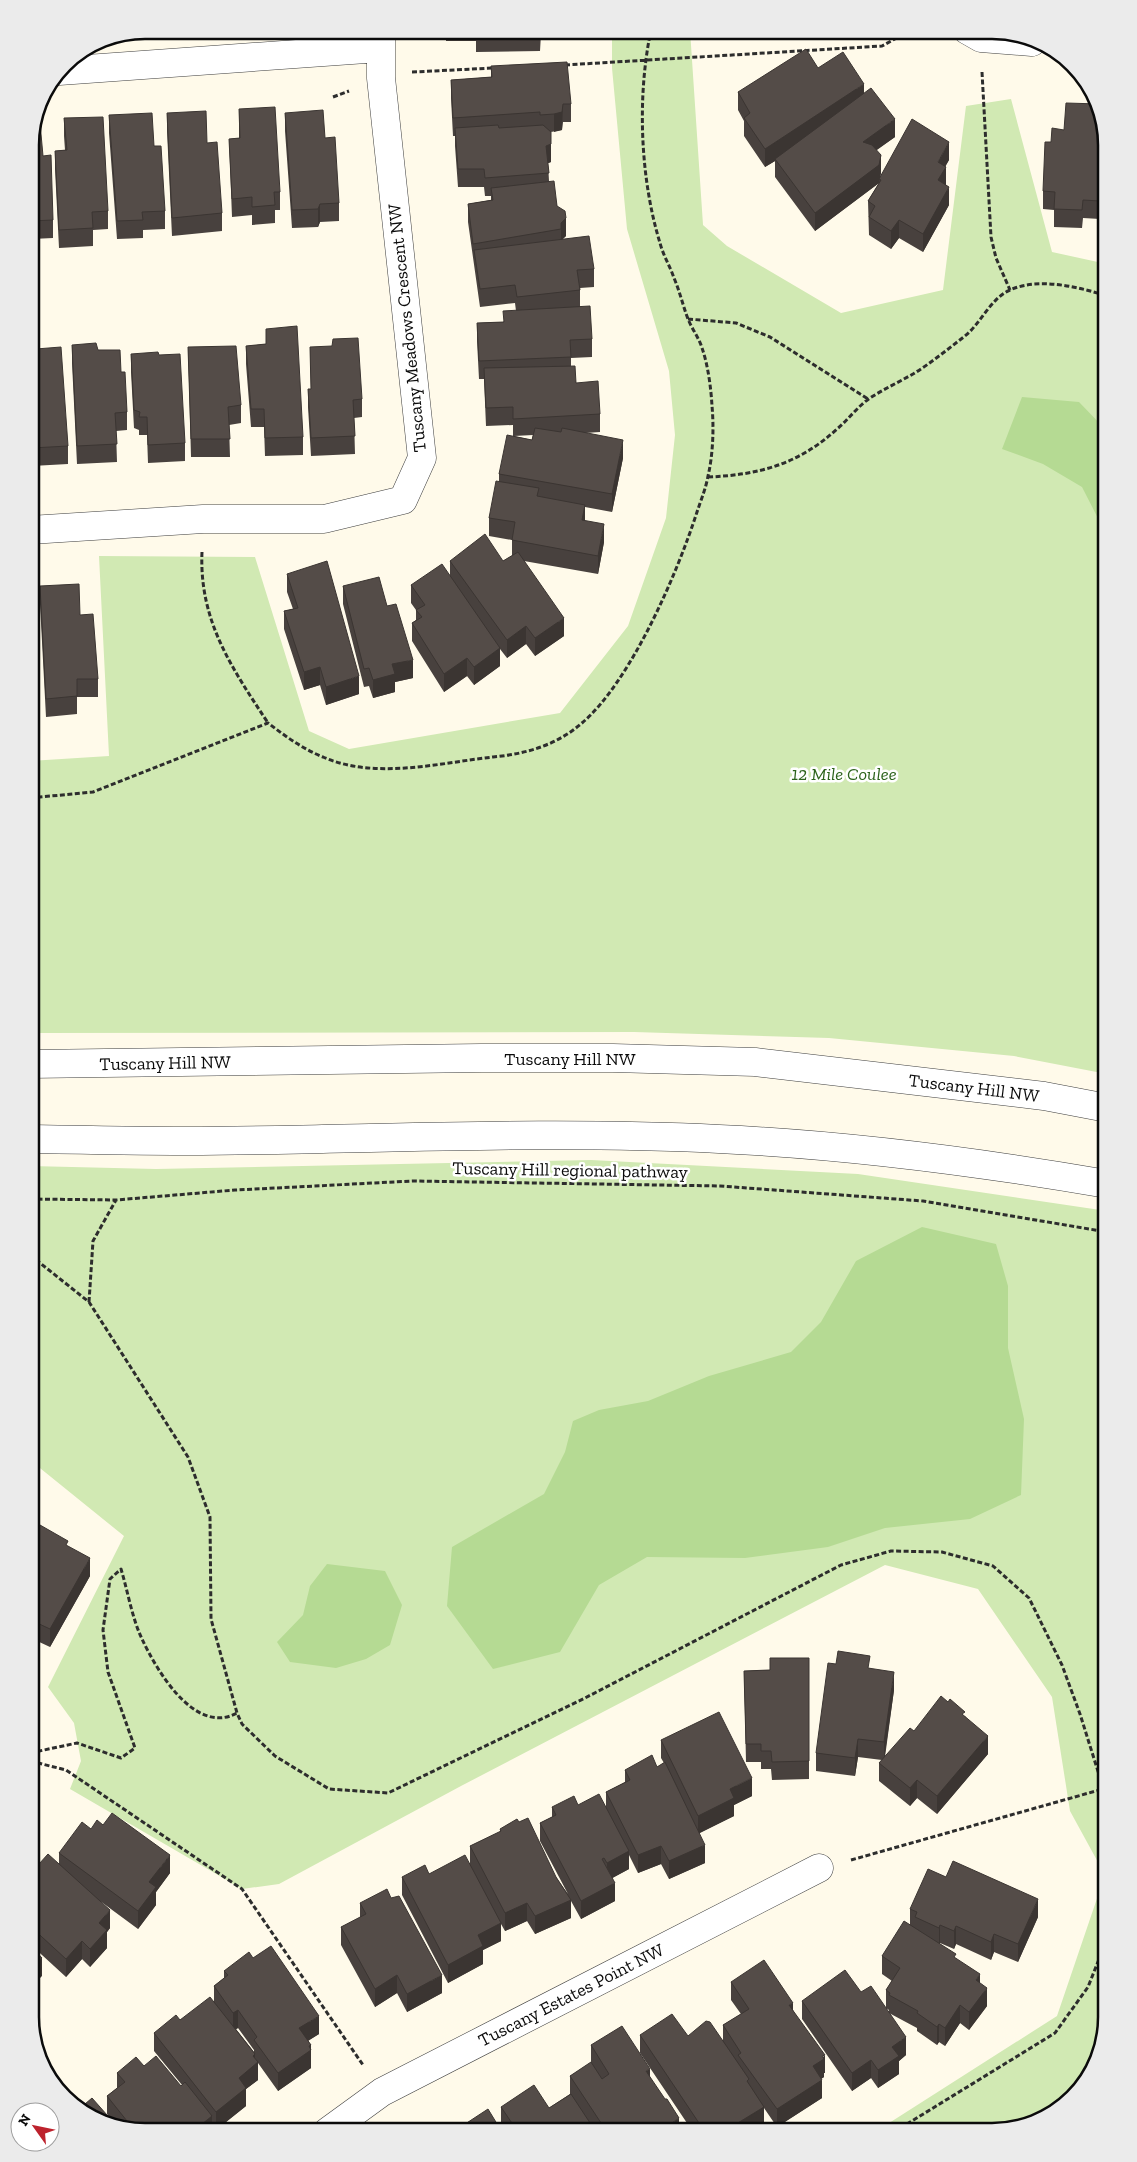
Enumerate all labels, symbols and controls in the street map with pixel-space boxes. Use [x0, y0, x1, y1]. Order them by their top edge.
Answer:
street label: Tuscany Meadows Crescent NW [383, 203, 431, 453]
park label: 12 Mile Coulee [791, 763, 897, 785]
street label: Tuscany Hill NW [504, 1048, 636, 1070]
street label: Tuscany Hill NW [99, 1051, 231, 1075]
street label: Tuscany Hill NW [908, 1069, 1041, 1107]
street label: Tuscany Hill regional pathway [452, 1157, 689, 1183]
street label: Tuscany Estates Point NW [475, 1939, 668, 2051]
north arrow [10, 2102, 60, 2152]
text: N [14, 2111, 35, 2129]

